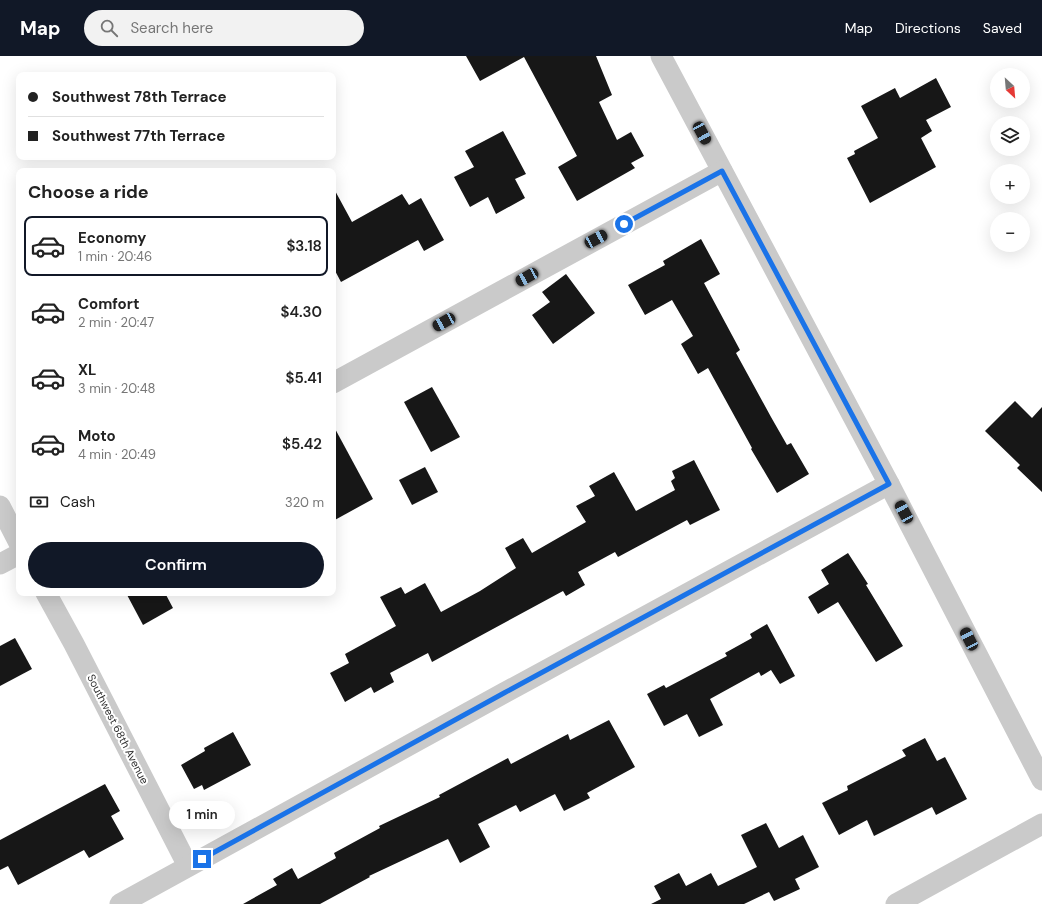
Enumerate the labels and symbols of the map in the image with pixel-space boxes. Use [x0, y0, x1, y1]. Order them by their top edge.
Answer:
north arrow [990, 68, 1030, 108]
car [691, 120, 713, 146]
route start [615, 215, 633, 233]
car [583, 228, 609, 250]
car [514, 266, 540, 288]
car [431, 311, 457, 333]
car [893, 499, 915, 525]
car [958, 626, 980, 652]
street label: Southwest 68th Avenue [84, 672, 152, 786]
callout: 1 min [169, 801, 235, 829]
route end [193, 850, 211, 868]

